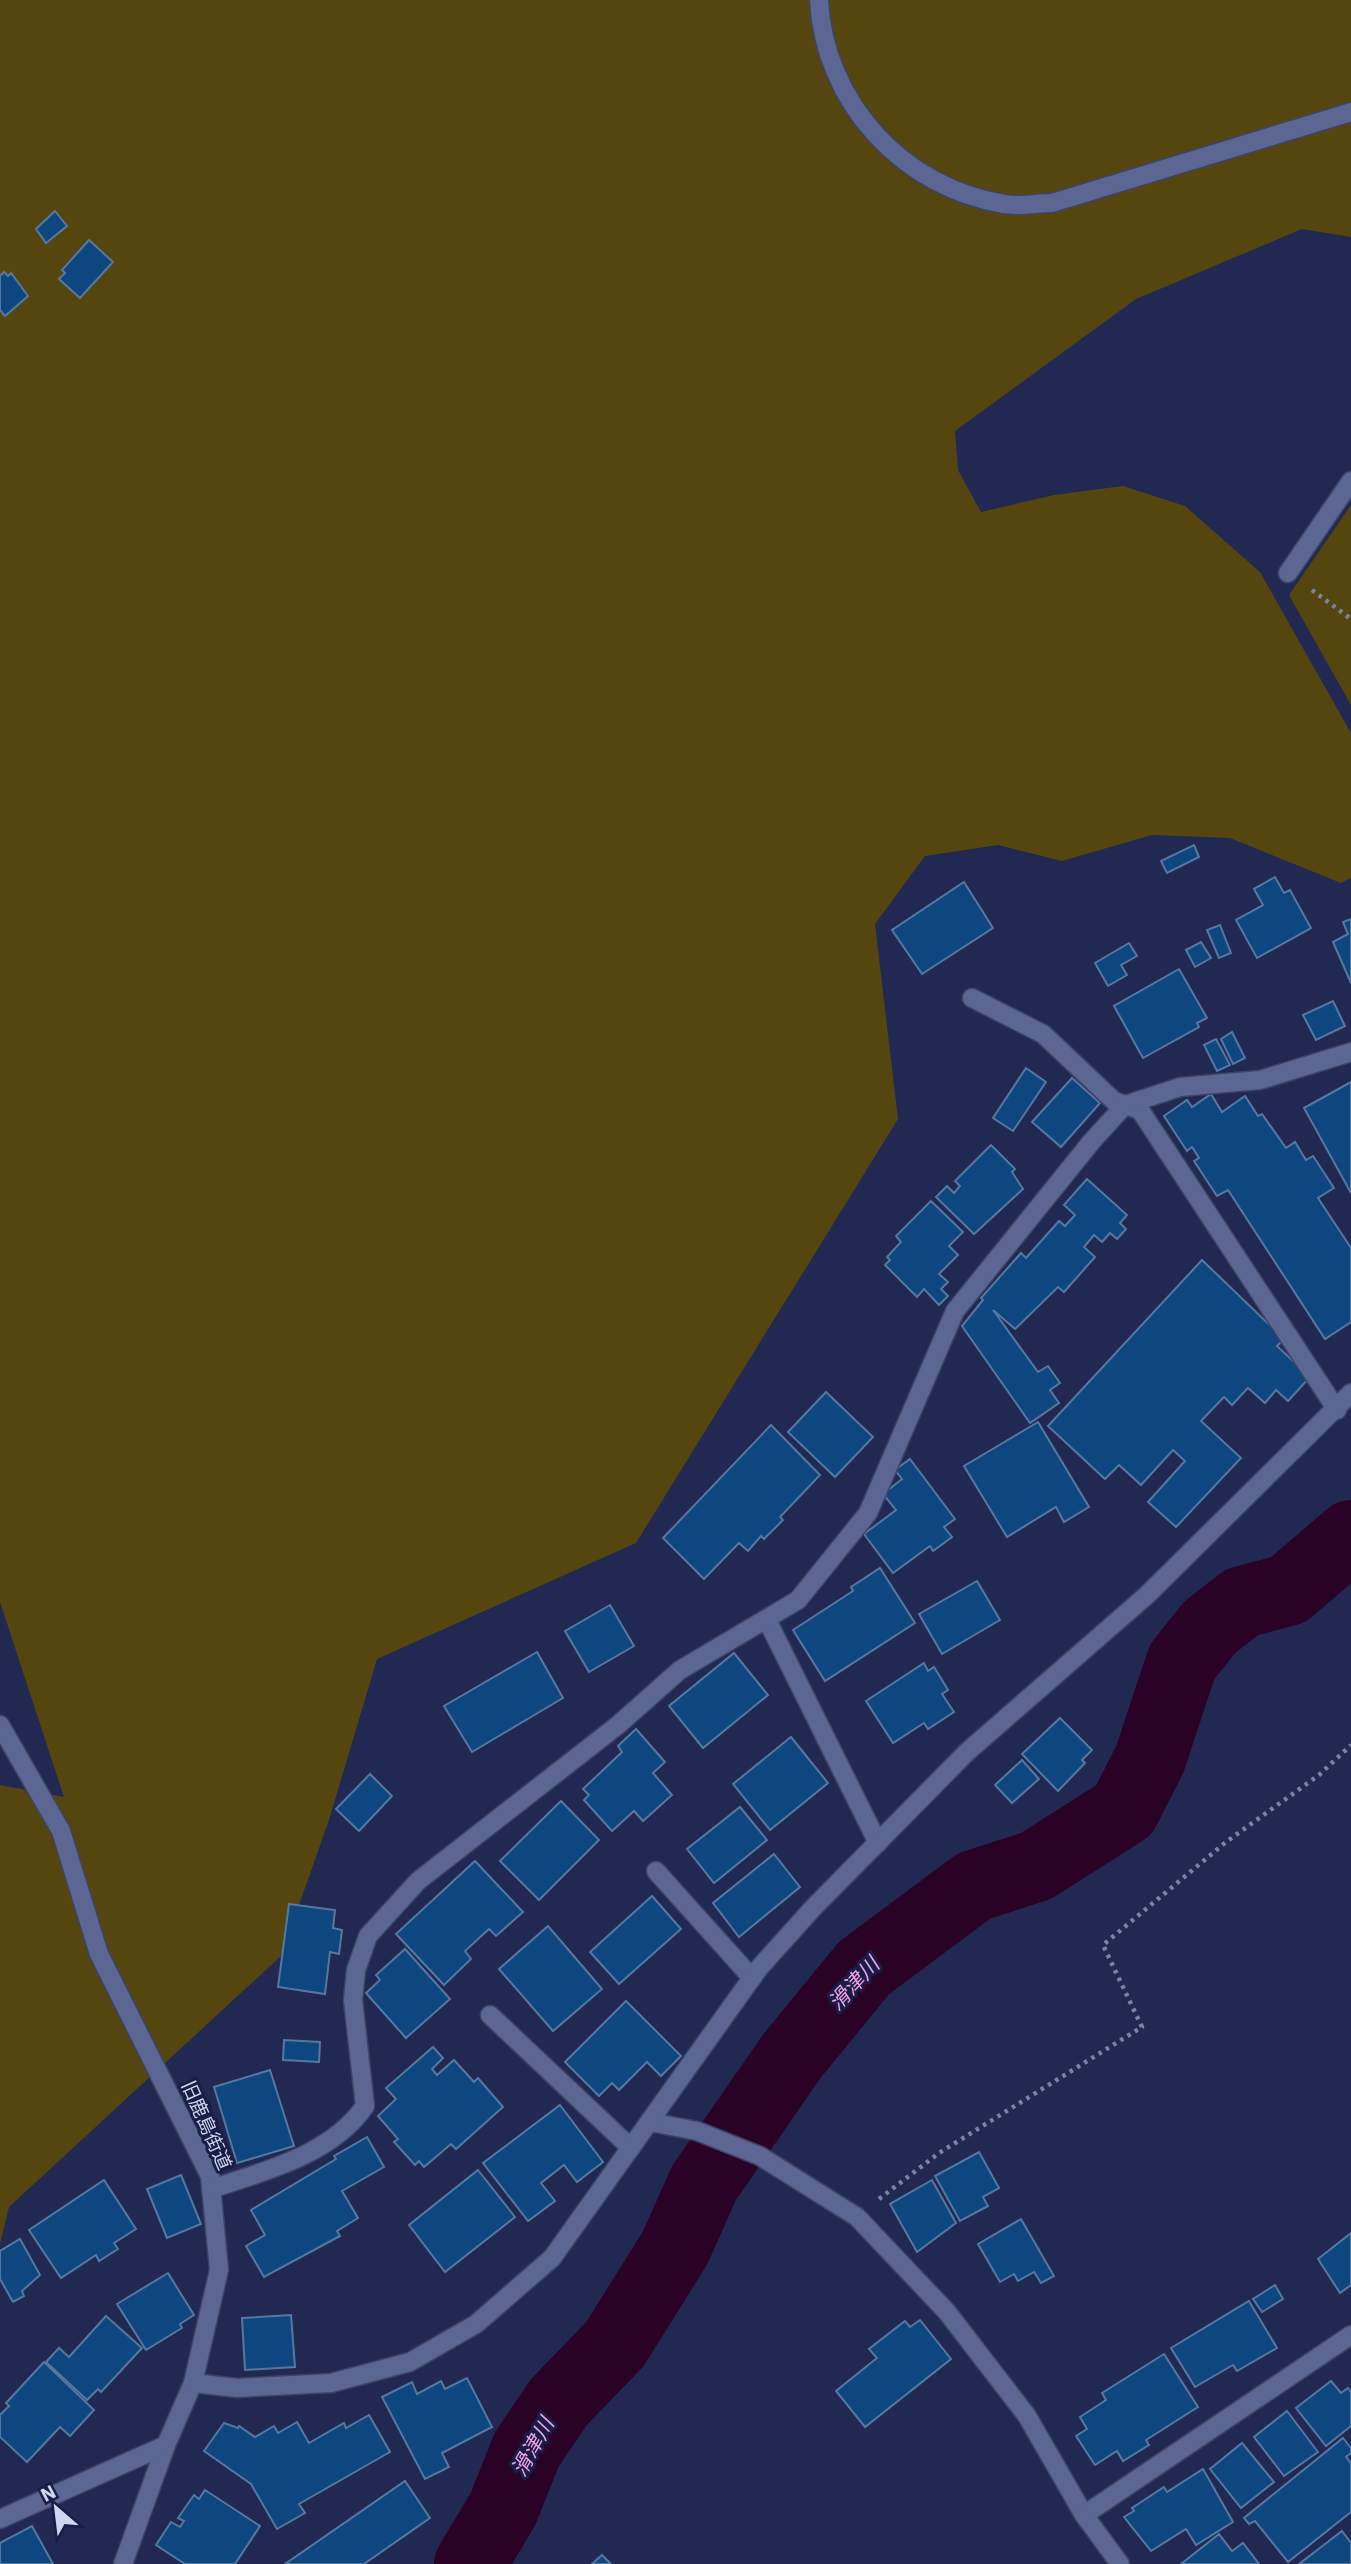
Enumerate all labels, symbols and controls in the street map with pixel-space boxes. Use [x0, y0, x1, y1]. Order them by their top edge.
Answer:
water label: 滑津川 [822, 1949, 886, 2016]
street label: 旧鹿島街道 [177, 2077, 237, 2173]
water label: 滑津川 [505, 2410, 561, 2481]
north arrow [21, 2473, 91, 2543]
text: N [36, 2479, 60, 2507]

